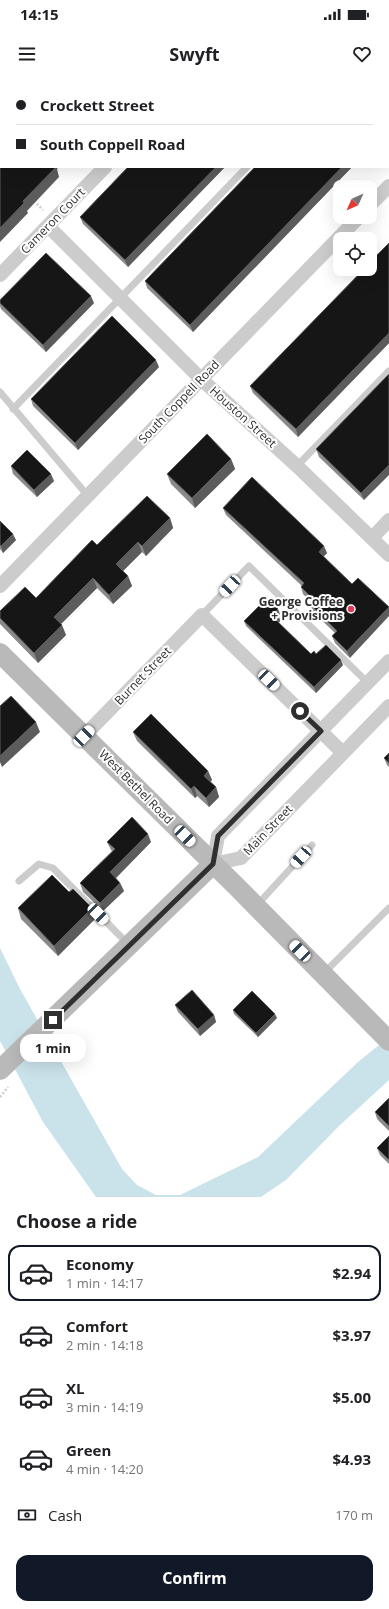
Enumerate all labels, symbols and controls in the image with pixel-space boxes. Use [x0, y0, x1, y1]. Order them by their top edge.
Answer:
text: 14:15 [20, 4, 59, 24]
text: Swyft [169, 42, 220, 66]
icon: menu [16, 43, 38, 65]
icon: heart [351, 43, 373, 65]
text: Crockett Street [40, 95, 154, 115]
text: South Coppell Road [40, 134, 185, 154]
north arrow [333, 180, 377, 224]
map controls [333, 180, 377, 276]
street label: Cameron Court [17, 184, 89, 257]
button: locate [333, 232, 377, 276]
street label: South Coppell Road [134, 356, 223, 447]
street label: Houston Street [206, 382, 280, 451]
car [217, 573, 243, 599]
place label: George Coffee + Provisions [259, 593, 343, 624]
marker: George Coffee + Provisions [346, 604, 356, 614]
street label: Burnet Street [110, 643, 175, 709]
car [256, 667, 282, 693]
route start [291, 702, 309, 720]
car [71, 723, 97, 749]
street label: West Bethel Road [95, 746, 177, 828]
street label: Main Street [239, 801, 296, 859]
car [172, 823, 198, 849]
car [289, 844, 313, 870]
car [85, 901, 111, 927]
car [287, 938, 313, 964]
route end [44, 1011, 62, 1029]
callout: 1 min [20, 1034, 86, 1062]
text: 1 min [35, 1039, 71, 1057]
text: Choose a ride [16, 1209, 137, 1233]
text: Economy [66, 1254, 134, 1274]
icon: car [18, 1255, 54, 1291]
text: $2.94 [332, 1263, 371, 1283]
text: 1 min · 14:17 [66, 1274, 143, 1292]
text: Comfort [66, 1316, 128, 1336]
icon: car [18, 1317, 54, 1353]
text: $3.97 [332, 1325, 371, 1345]
text: 2 min · 14:18 [66, 1336, 143, 1354]
text: XL [66, 1378, 84, 1398]
icon: car [18, 1379, 54, 1415]
text: $5.00 [332, 1387, 371, 1407]
text: 3 min · 14:19 [66, 1398, 143, 1416]
text: Green [66, 1440, 111, 1460]
icon: car [18, 1441, 54, 1477]
text: $4.93 [332, 1449, 371, 1469]
text: 4 min · 14:20 [66, 1460, 143, 1478]
icon: cash [16, 1504, 38, 1526]
text: Cash [48, 1505, 82, 1525]
text: 170 m [335, 1506, 373, 1524]
button: Confirm [16, 1555, 373, 1601]

